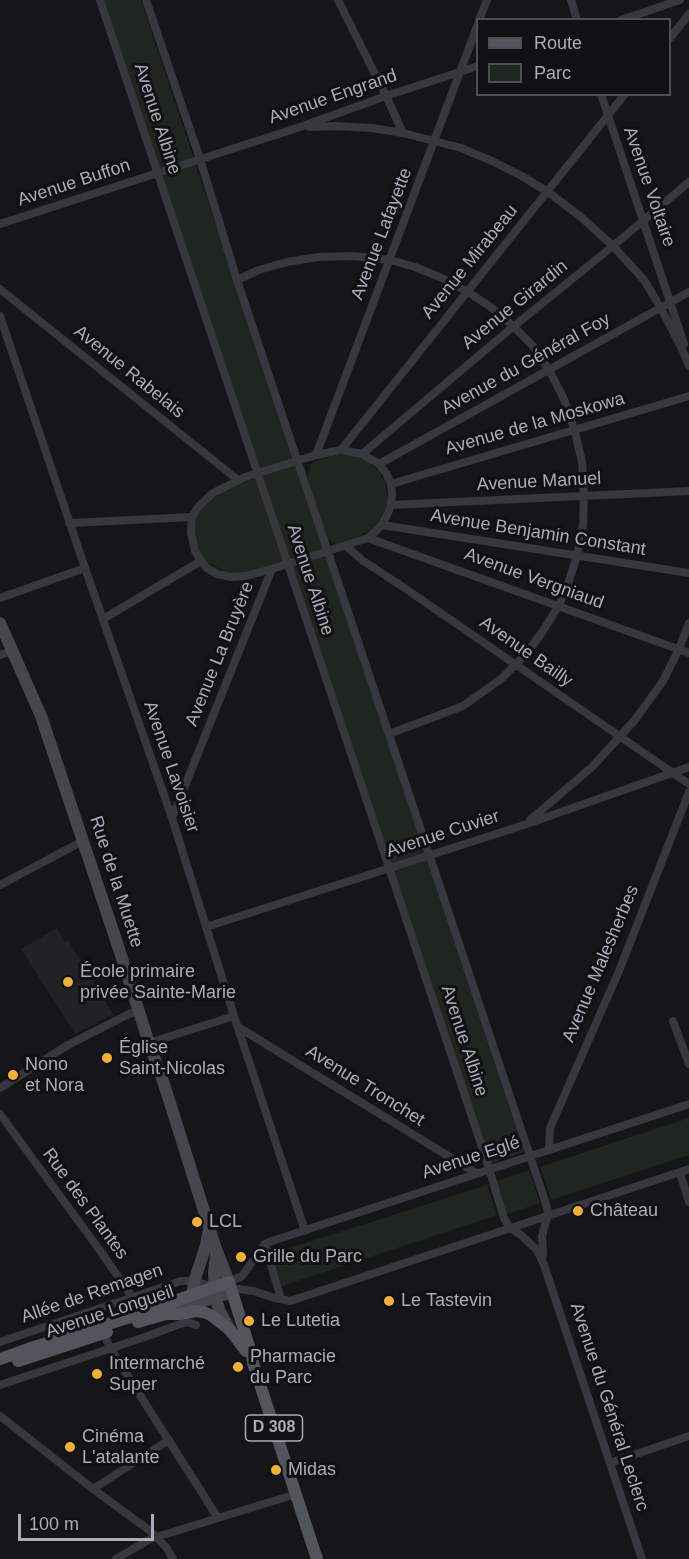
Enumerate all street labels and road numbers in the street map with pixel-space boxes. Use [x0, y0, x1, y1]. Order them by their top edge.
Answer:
street label: Avenue Albine [129, 61, 185, 177]
street label: Avenue Engrand [266, 65, 400, 129]
street label: Avenue Voltaire [618, 124, 680, 250]
street label: Avenue Buffon [15, 155, 133, 211]
street label: Avenue Lafayette [347, 165, 417, 303]
street label: Avenue Mirabeau [417, 201, 523, 323]
street label: Avenue Girardin [458, 256, 572, 354]
street label: Avenue du Général Foy [438, 309, 614, 419]
street label: Avenue Rabelais [69, 321, 189, 423]
street label: Avenue de la Moskowa [443, 388, 627, 460]
street label: Avenue Manuel [476, 468, 602, 496]
street label: Avenue Benjamin Constant [429, 505, 647, 561]
street label: Avenue Albine [282, 522, 338, 638]
street label: Avenue Vergniaud [461, 544, 607, 614]
street label: Avenue La Bruyère [181, 579, 259, 729]
street label: Avenue Bailly [475, 612, 577, 692]
street label: Avenue Lavoisier [138, 698, 204, 836]
street label: Avenue Cuvier [384, 806, 502, 862]
street label: Rue de la Muette [85, 813, 147, 951]
street label: Avenue Malesherbes [558, 882, 644, 1046]
street label: Avenue Albine [436, 983, 492, 1099]
street label: Avenue Tronchet [302, 1041, 428, 1131]
street label: Avenue Eglé [419, 1132, 523, 1184]
street label: Rue des Plantes [37, 1144, 133, 1264]
street label: Allée de Remagen [18, 1260, 166, 1328]
street label: Avenue Longueil [43, 1281, 177, 1343]
street label: Avenue du Général Leclerc [565, 1300, 653, 1514]
road number: D 308 [246, 1415, 302, 1441]

